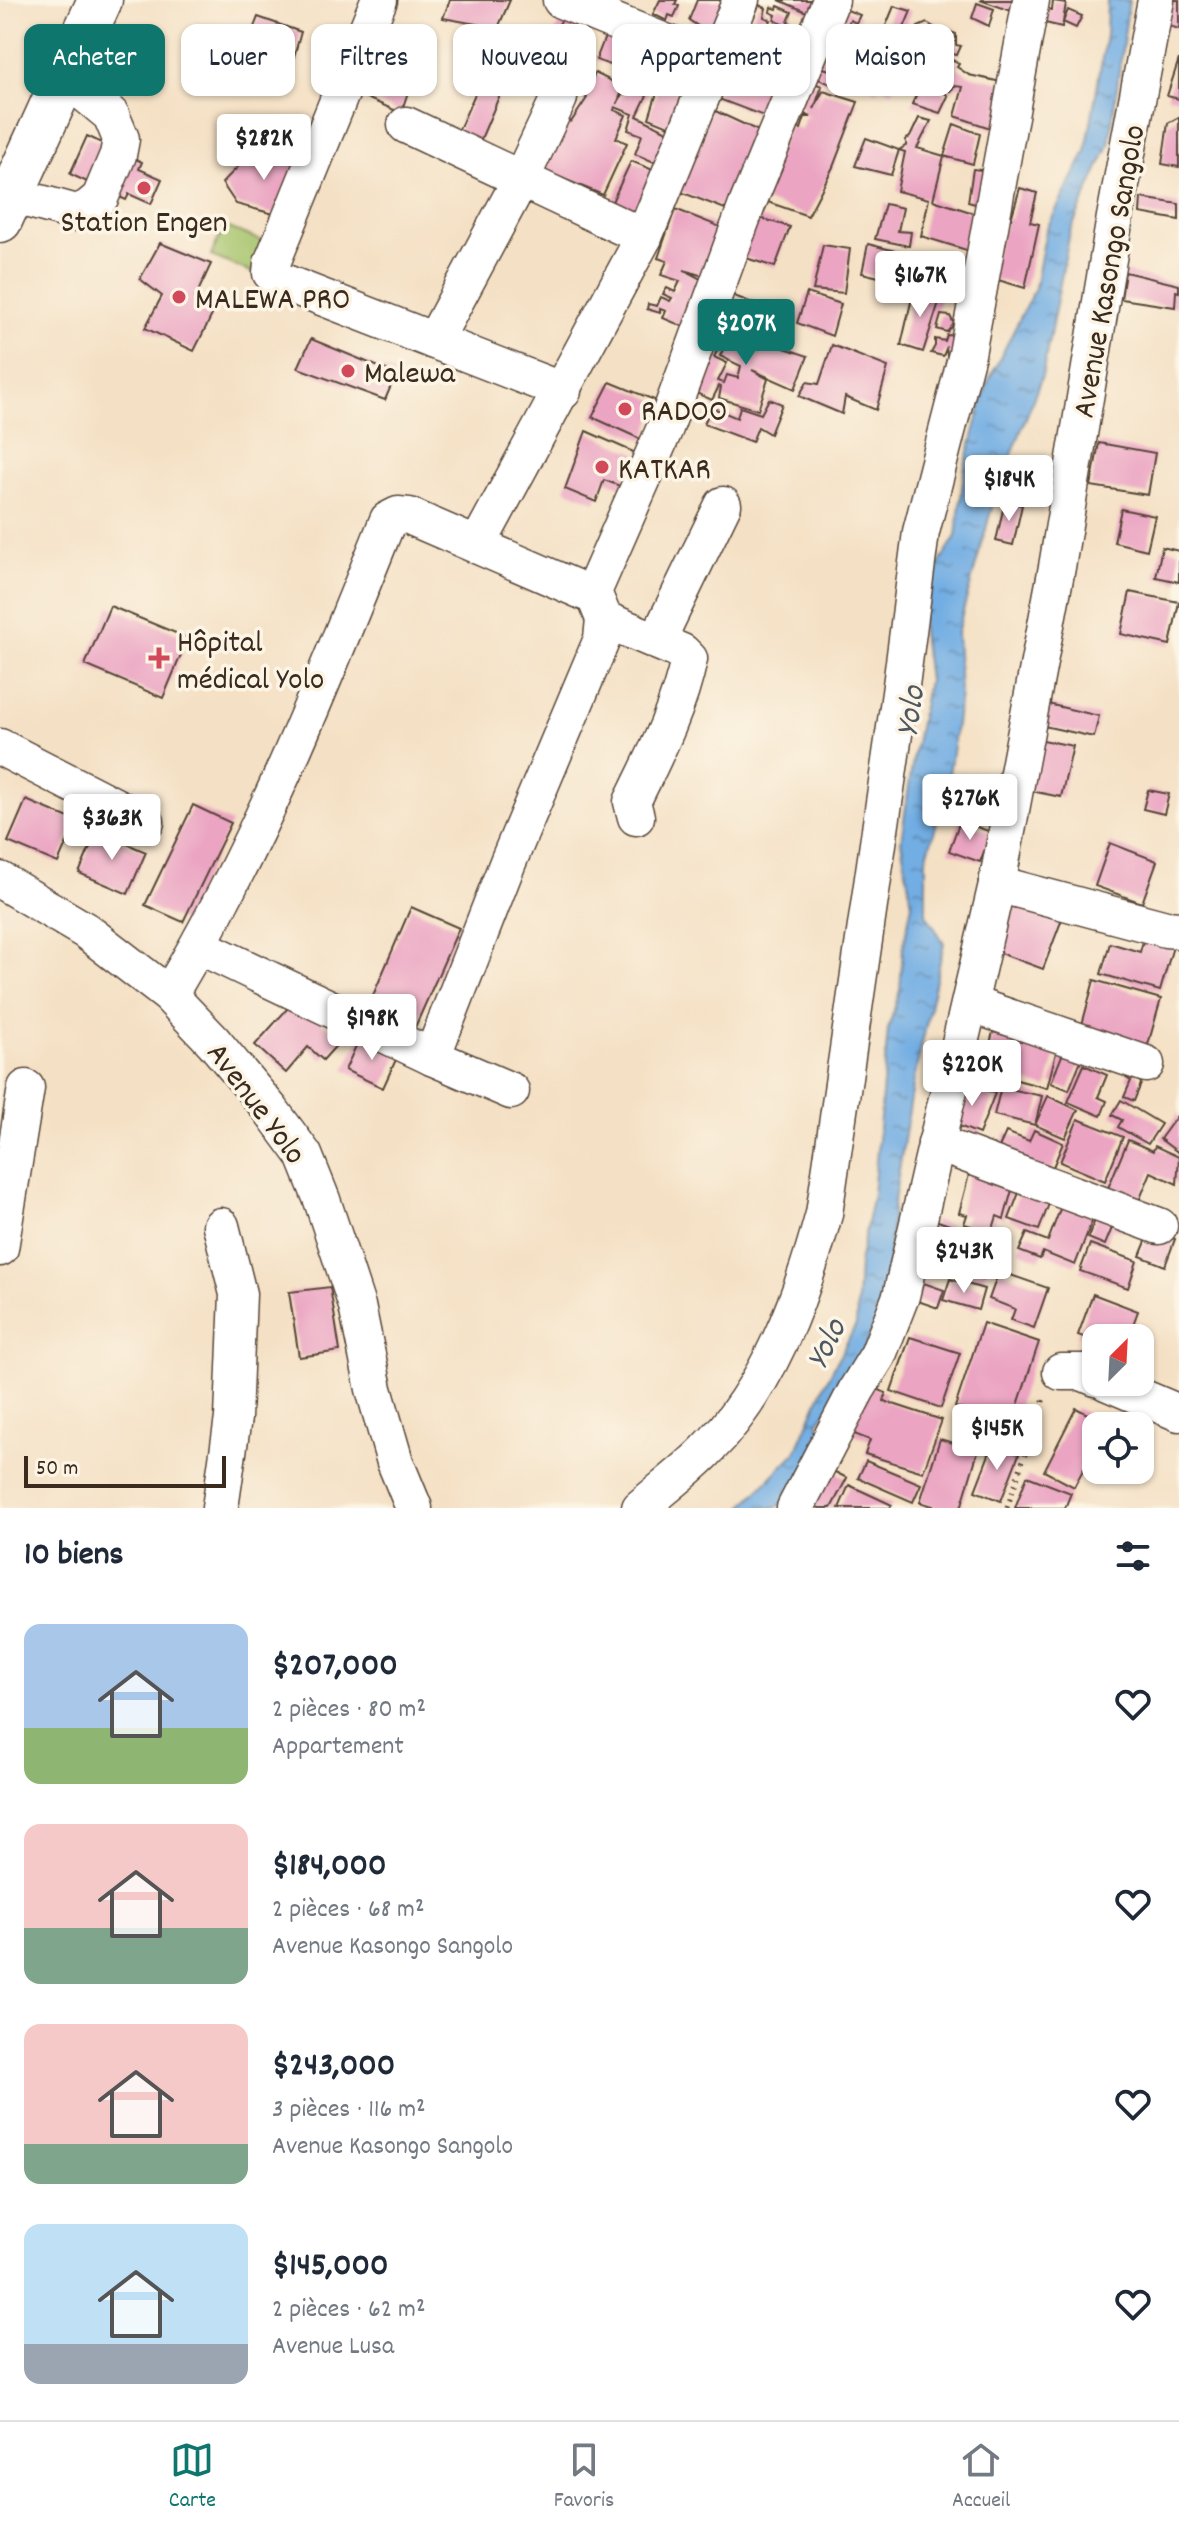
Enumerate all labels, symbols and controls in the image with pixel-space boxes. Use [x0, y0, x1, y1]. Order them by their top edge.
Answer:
chip: Acheter [24, 24, 165, 96]
chip: Louer [181, 24, 295, 96]
chip: Filtres [311, 24, 437, 96]
chip: Nouveau [453, 24, 596, 96]
chip: Appartement [612, 24, 810, 96]
chip: Maison [826, 24, 954, 96]
pin: $282K [208, 114, 320, 182]
text: $282K [235, 121, 293, 158]
street label: Avenue Kasongo Sangolo [1064, 122, 1160, 422]
marker: Station Engen [135, 179, 153, 197]
place label: Station Engen [60, 202, 228, 248]
pin: $167K [864, 251, 976, 319]
text: $167K [893, 258, 947, 295]
place label: MALEWA PRO [195, 279, 351, 325]
marker: MALEWA PRO [170, 288, 188, 306]
pin: $207K [690, 299, 802, 367]
text: $207K [716, 306, 776, 343]
place label: Malewa [364, 353, 456, 399]
marker: Malewa [339, 362, 357, 380]
place label: RADOO [641, 391, 727, 437]
marker: RADOO [616, 400, 634, 418]
place label: KATKAR [618, 449, 711, 495]
pin: $184K [953, 455, 1065, 523]
marker: KATKAR [593, 458, 611, 476]
text: $184K [983, 462, 1035, 499]
place label: Hôpital médical Yolo [177, 622, 324, 705]
marker: Hôpital médical Yolo [148, 647, 170, 669]
water label: Yolo [886, 681, 942, 740]
pin: $276K [914, 774, 1026, 842]
text: $276K [940, 781, 1000, 818]
pin: $363K [56, 794, 168, 862]
text: $363K [81, 801, 143, 838]
pin: $198K [316, 994, 428, 1062]
text: $198K [345, 1001, 399, 1038]
street label: Avenue Yolo [193, 1034, 315, 1176]
pin: $220K [916, 1040, 1028, 1108]
text: $220K [941, 1047, 1003, 1084]
pin: $243K [908, 1227, 1020, 1295]
text: $243K [935, 1234, 993, 1271]
water label: Yolo [796, 1310, 863, 1379]
north arrow [1082, 1324, 1154, 1396]
map controls [1082, 1324, 1154, 1484]
pin: $145K [941, 1404, 1053, 1472]
text: $145K [970, 1411, 1024, 1448]
button: locate [1082, 1412, 1154, 1484]
scale bar [24, 1452, 226, 1488]
text: 50 m [36, 1454, 78, 1485]
text: 10 biens [24, 1532, 124, 1581]
icon: filters [1111, 1534, 1155, 1578]
text: $207,000 [272, 1643, 398, 1692]
icon: home [88, 1656, 184, 1752]
icon: heart [1111, 1682, 1155, 1726]
text: 2 pièces · 80 m² [272, 1692, 426, 1729]
text: Appartement [272, 1729, 404, 1766]
text: $184,000 [272, 1843, 386, 1892]
icon: home [88, 1856, 184, 1952]
icon: heart [1111, 1882, 1155, 1926]
text: 2 pièces · 68 m² [272, 1892, 424, 1929]
text: Avenue Kasongo Sangolo [272, 1929, 513, 1966]
text: $243,000 [272, 2043, 395, 2092]
icon: home [88, 2056, 184, 2152]
icon: heart [1111, 2082, 1155, 2126]
text: 3 pièces · 116 m² [272, 2092, 426, 2129]
text: Avenue Kasongo Sangolo [272, 2129, 513, 2166]
text: $145,000 [272, 2243, 389, 2292]
icon: home [88, 2256, 184, 2352]
icon: heart [1111, 2282, 1155, 2326]
text: 2 pièces · 62 m² [272, 2292, 425, 2329]
text: Avenue Lusa [272, 2329, 394, 2366]
tab: Carte [169, 2438, 216, 2517]
tab: Favoris [554, 2438, 614, 2517]
tab: Accueil [952, 2438, 1010, 2517]

